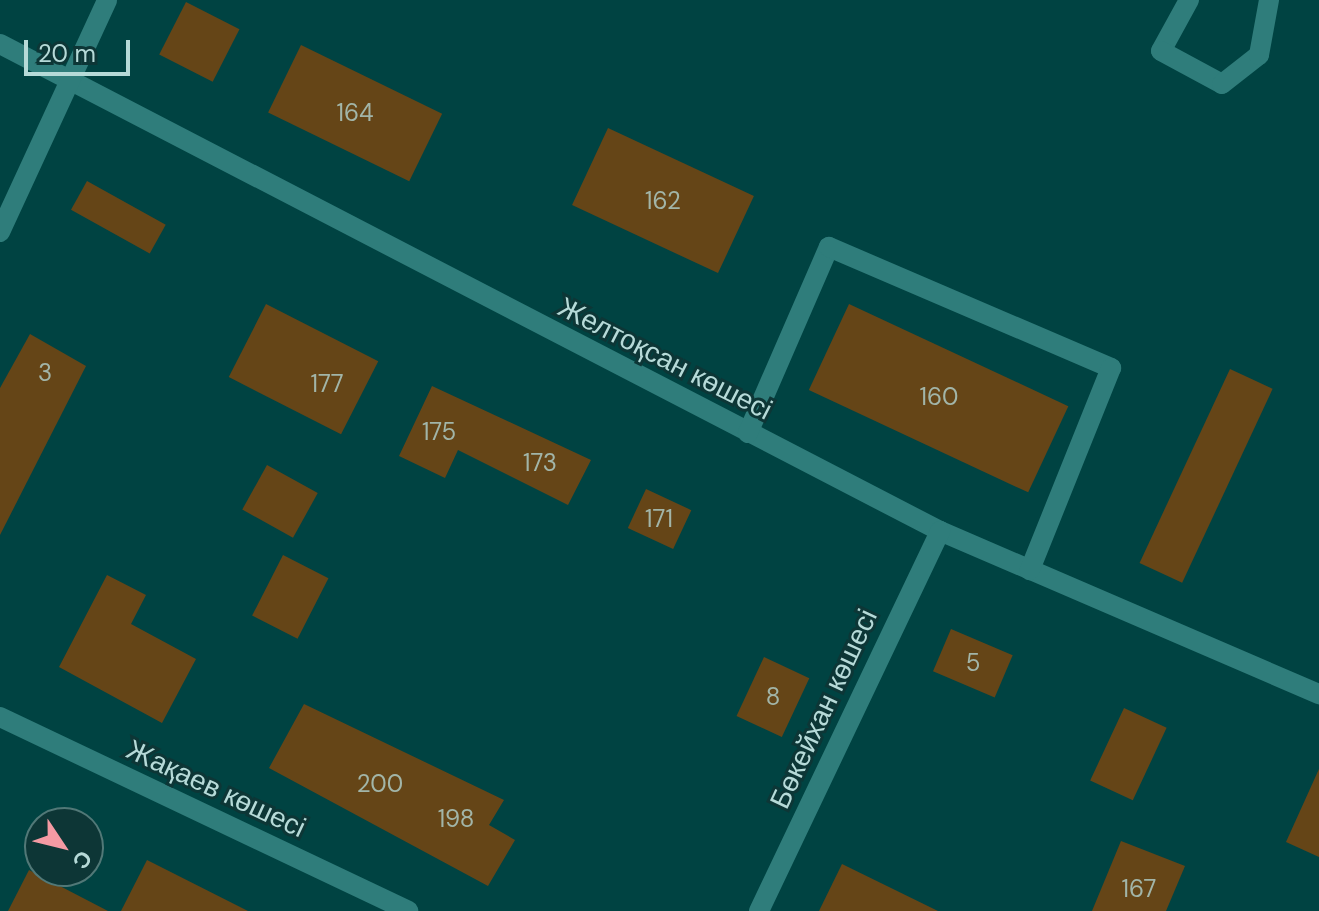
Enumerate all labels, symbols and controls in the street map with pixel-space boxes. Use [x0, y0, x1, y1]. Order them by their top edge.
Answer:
scale bar [28, 24, 134, 74]
text: 20 m [38, 38, 96, 69]
house number: 164 [336, 99, 374, 127]
house number: 162 [645, 187, 681, 215]
street label: Желтоқсан көшесі [553, 291, 777, 427]
house number: 3 [38, 359, 52, 387]
house number: 177 [310, 370, 344, 398]
house number: 160 [920, 383, 958, 411]
house number: 175 [422, 418, 456, 446]
house number: 173 [523, 449, 557, 477]
house number: 171 [645, 505, 673, 533]
street label: Бөкейхан көшесі [763, 604, 885, 814]
house number: 5 [966, 649, 980, 677]
house number: 8 [766, 683, 780, 711]
street label: Жақаев көшесі [121, 733, 311, 845]
house number: 200 [357, 770, 403, 798]
house number: 198 [438, 805, 474, 833]
north arrow [24, 807, 104, 887]
text: С [66, 845, 99, 875]
house number: 167 [1122, 875, 1156, 903]

